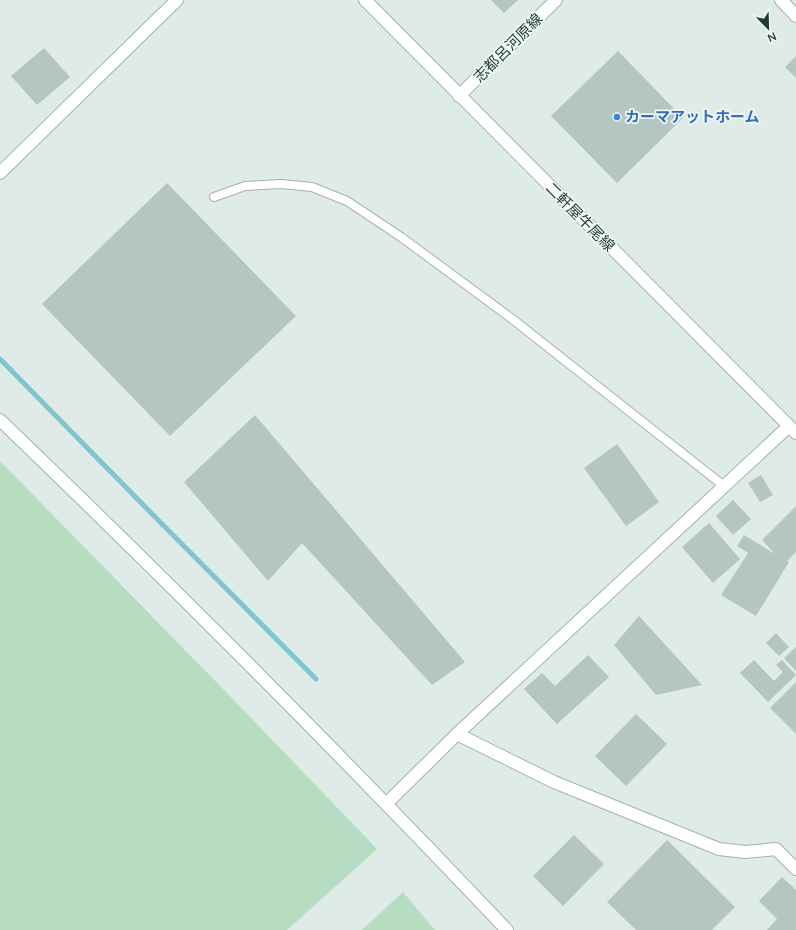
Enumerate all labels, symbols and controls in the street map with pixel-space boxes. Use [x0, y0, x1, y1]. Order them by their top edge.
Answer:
north arrow [748, 8, 788, 48]
street label: 志都呂河原線 [469, 9, 546, 86]
text: N [765, 29, 778, 45]
place label: カーマアットホーム [625, 107, 760, 126]
marker: カーマアットホーム [612, 112, 622, 122]
street label: 二軒屋牛尾線 [542, 178, 619, 255]

